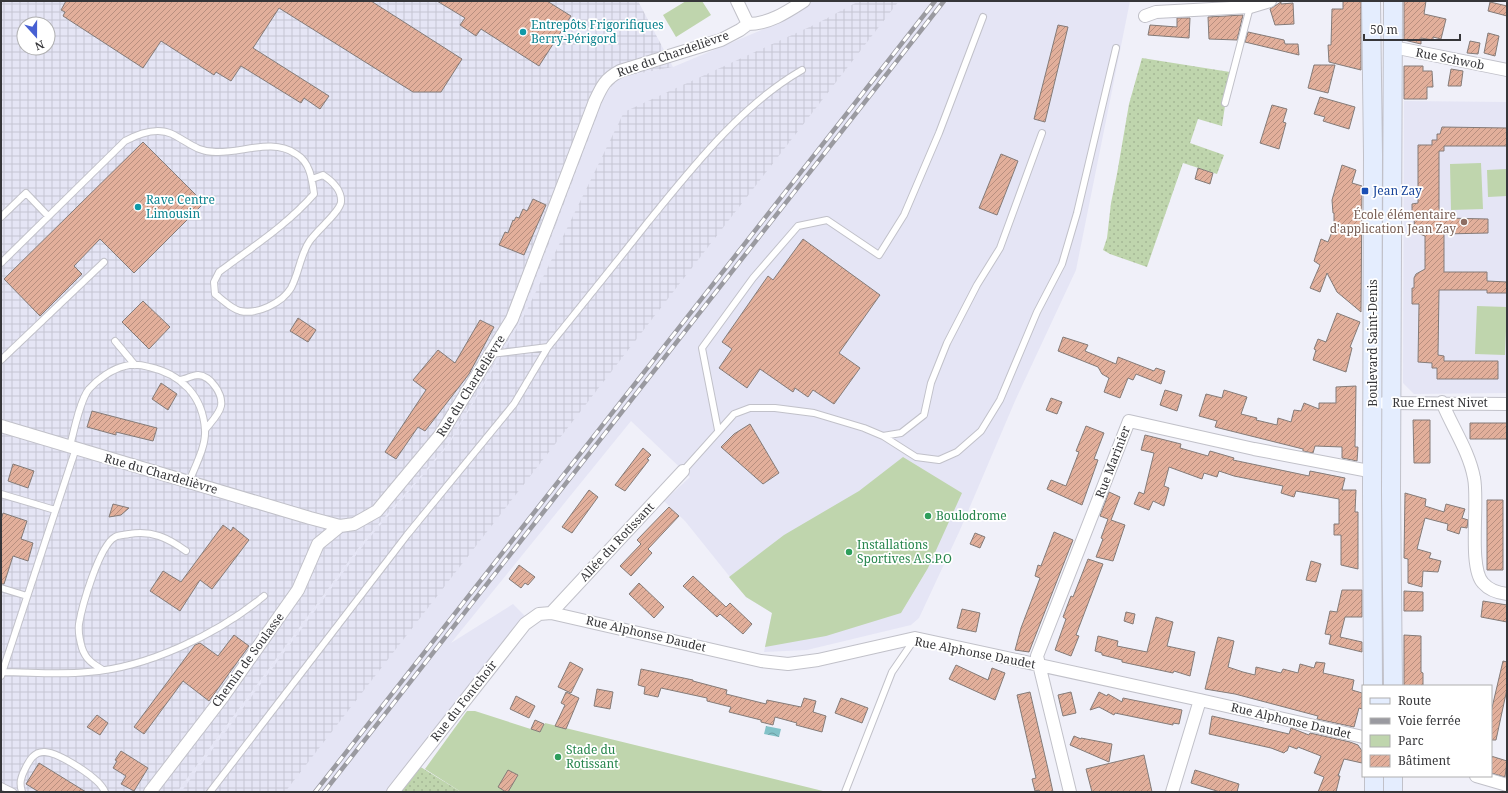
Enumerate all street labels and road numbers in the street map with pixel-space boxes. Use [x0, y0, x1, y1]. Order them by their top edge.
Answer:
street label: Rue du Chardelièvre [615, 26, 731, 81]
street label: Rue Schwob [1414, 44, 1486, 74]
street label: Boulevard Saint-Denis [1364, 279, 1381, 407]
street label: Rue du Chardelièvre [432, 331, 509, 440]
street label: Rue Ernest Nivet [1392, 394, 1488, 411]
street label: Rue Marinier [1091, 423, 1134, 500]
street label: Rue du Chardelièvre [102, 449, 220, 498]
street label: Allée du Rotissant [576, 498, 658, 585]
street label: Chemin de Soulasse [207, 609, 288, 710]
street label: Rue Alphonse Daudet [584, 611, 708, 656]
street label: Rue Alphonse Daudet [913, 632, 1037, 673]
street label: Rue du Fontchoir [427, 656, 501, 745]
street label: Rue Alphonse Daudet [1229, 698, 1353, 743]

